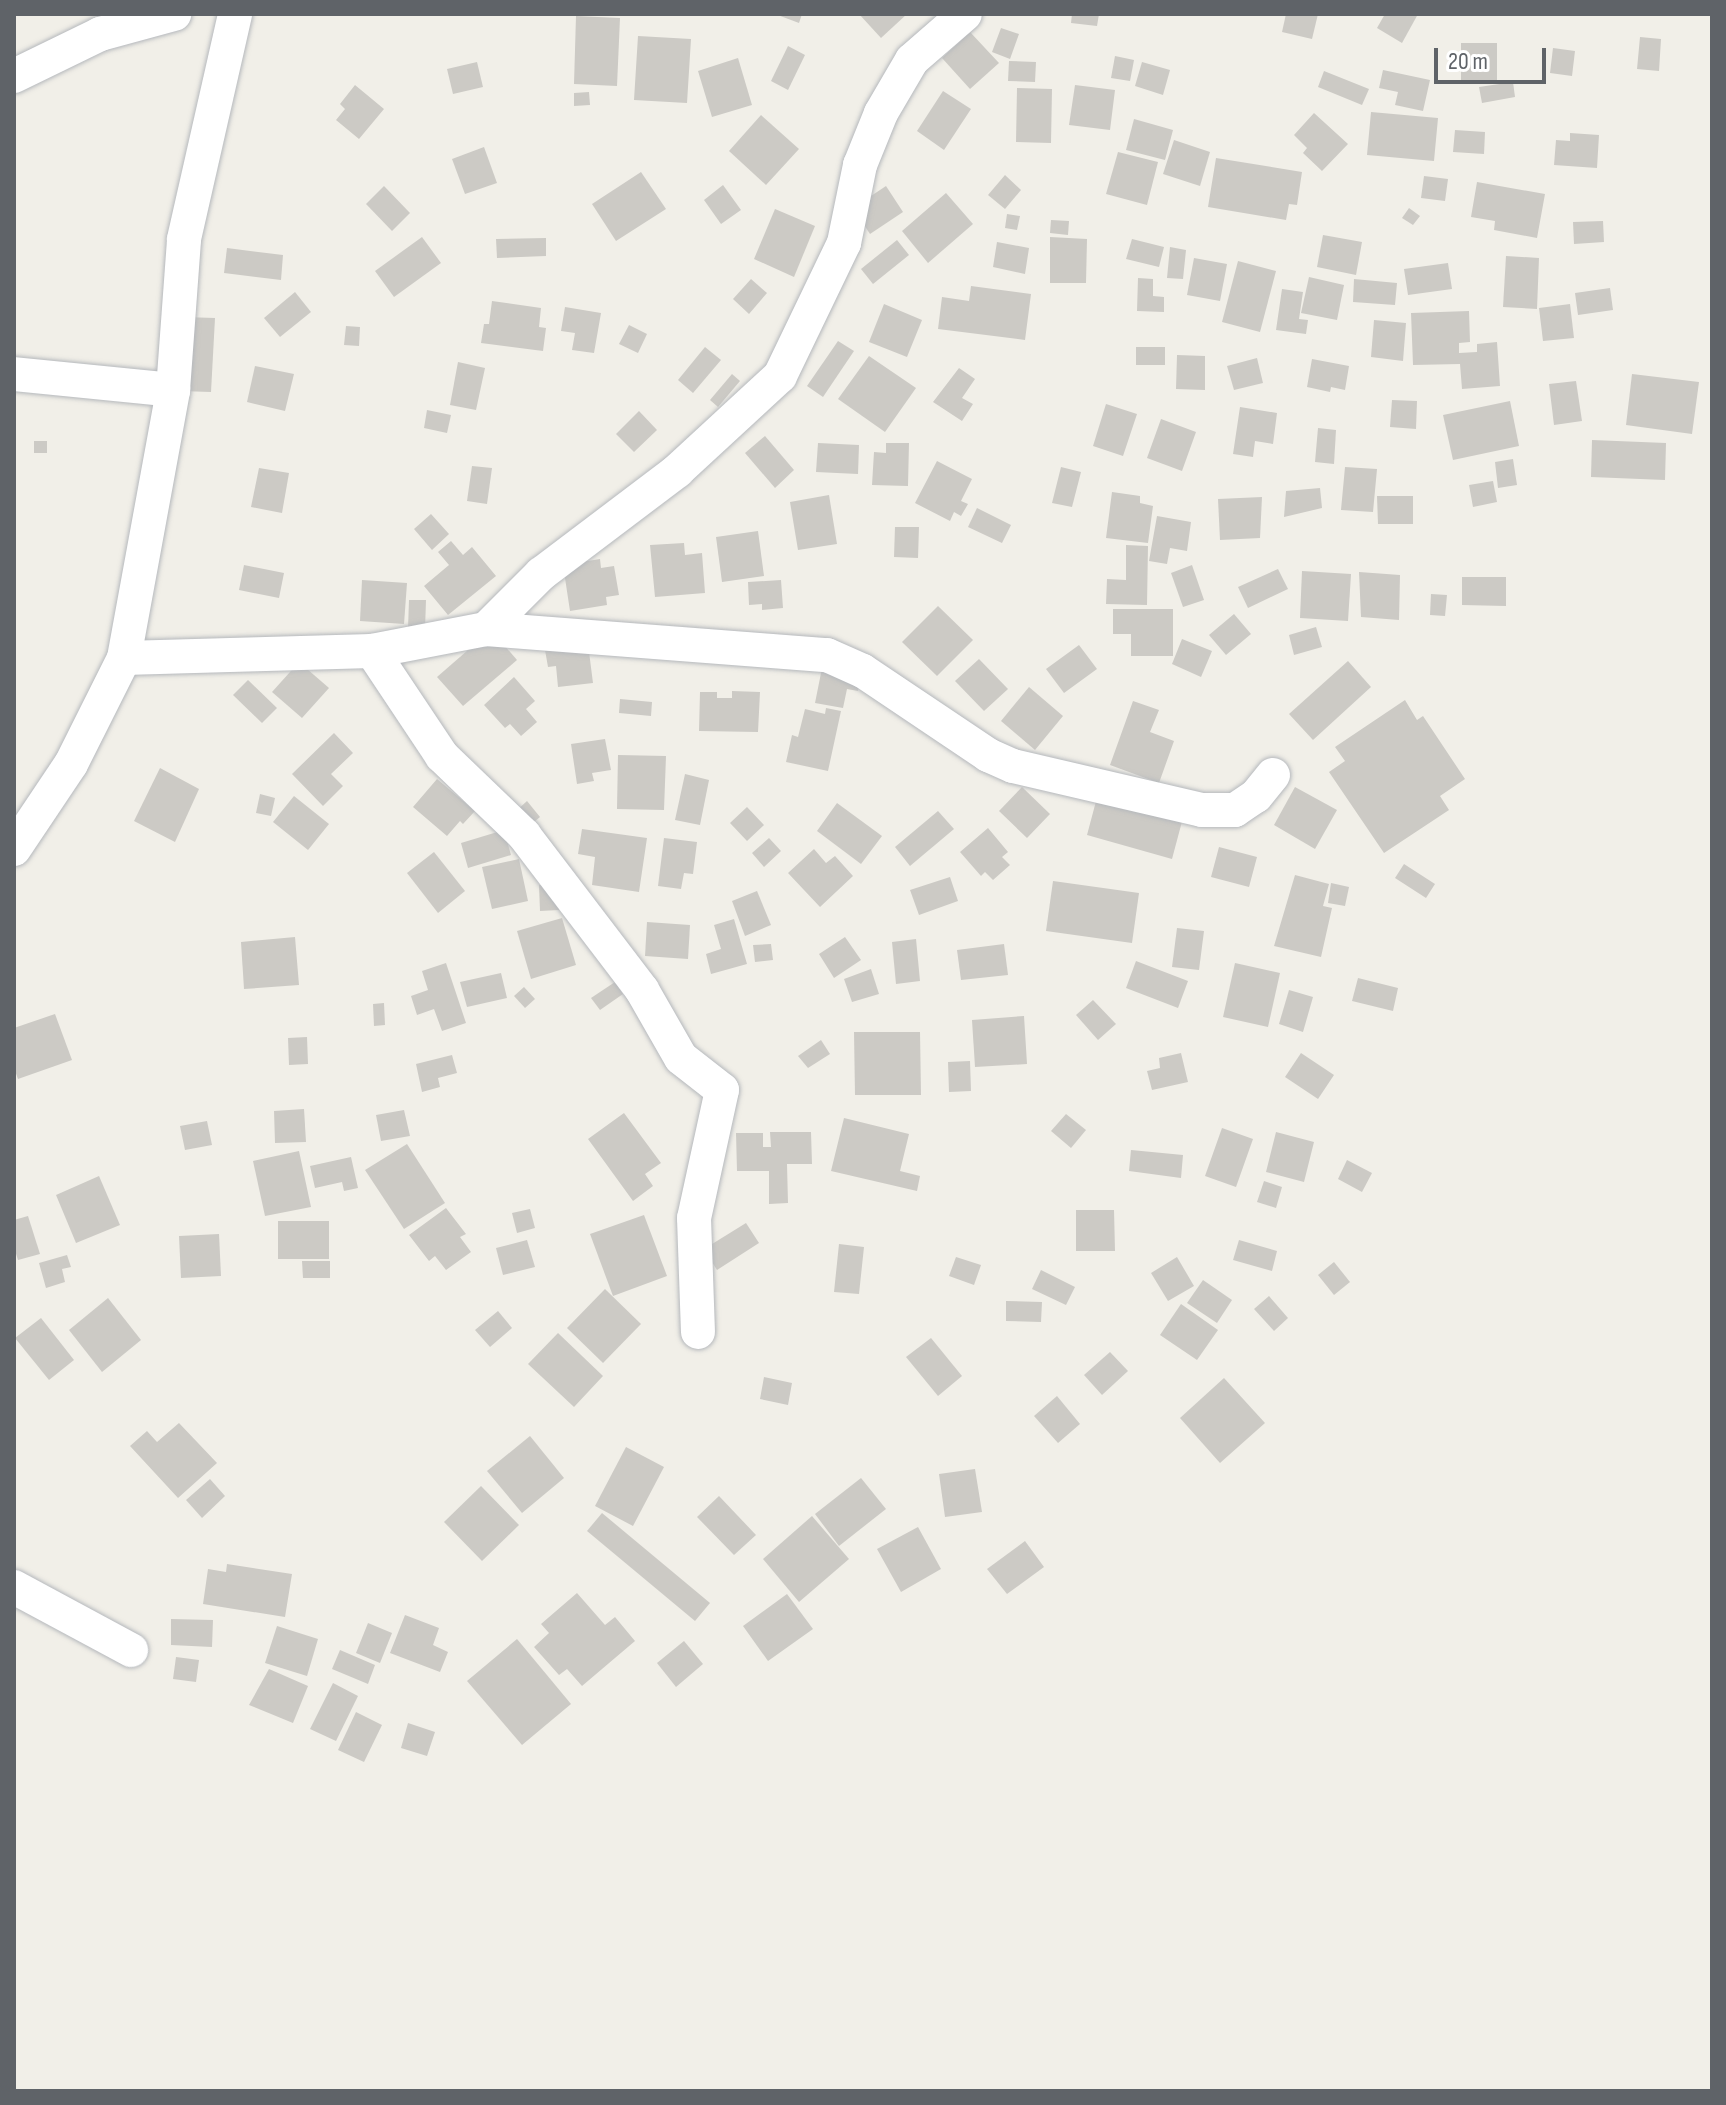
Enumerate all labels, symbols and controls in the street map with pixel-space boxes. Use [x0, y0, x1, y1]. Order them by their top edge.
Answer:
scale bar [1438, 32, 1550, 82]
text: 20 m [1448, 47, 1488, 76]

